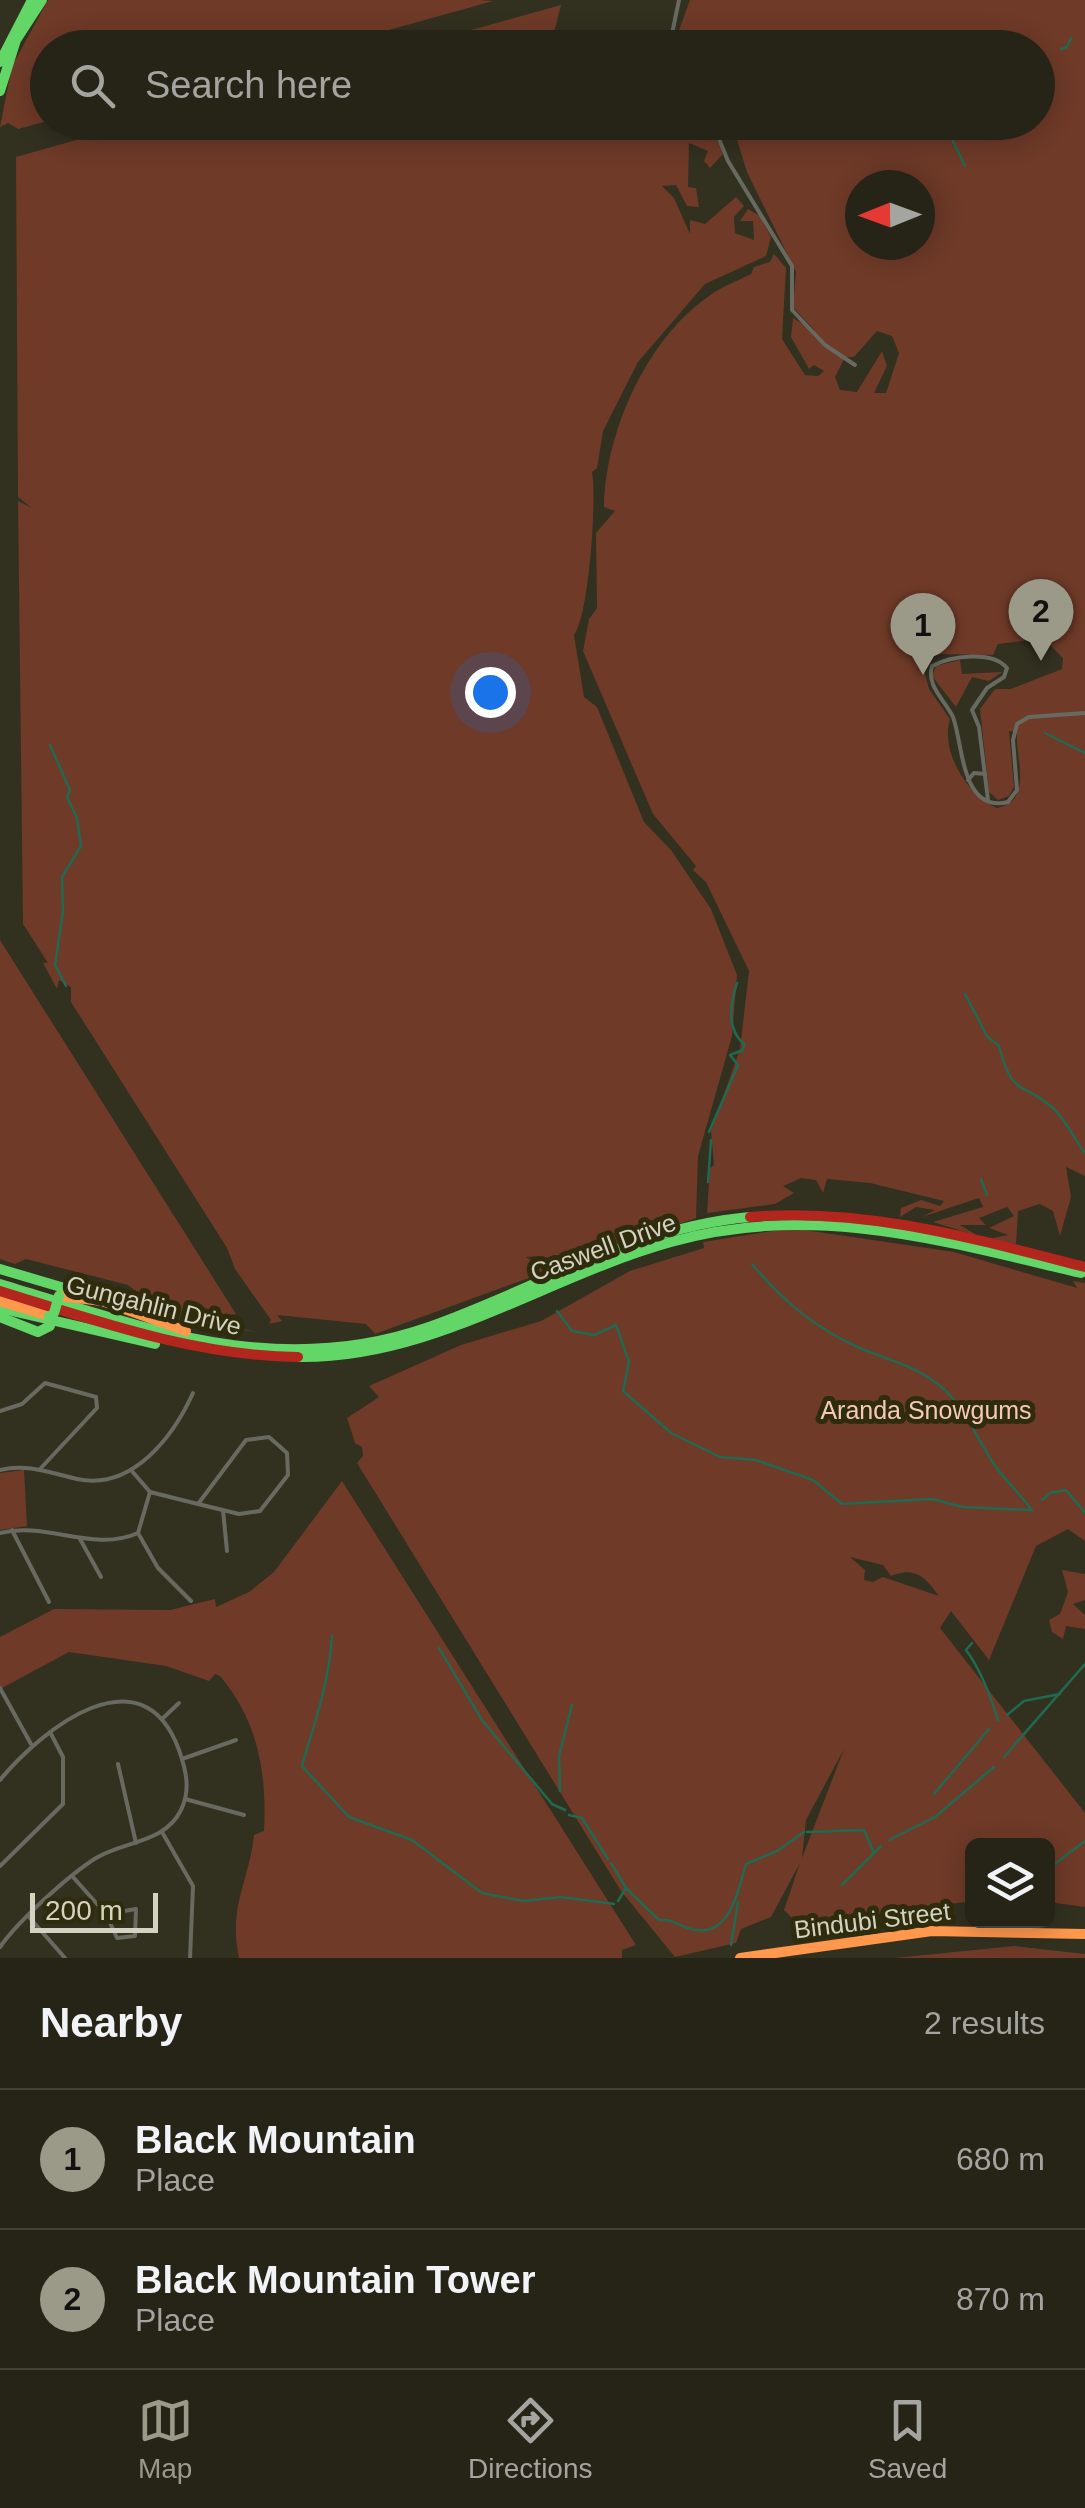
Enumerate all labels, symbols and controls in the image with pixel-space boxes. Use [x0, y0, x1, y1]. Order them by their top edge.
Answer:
search box [30, 30, 1055, 140]
icon: search [65, 58, 120, 113]
text: Search here [145, 64, 352, 106]
north arrow [845, 170, 935, 260]
pin: 2 [1008, 578, 1074, 661]
pin: 1 [890, 592, 956, 675]
your location [465, 667, 516, 718]
street label: Caswell Drive [526, 1208, 680, 1286]
street label: Gungahlin Drive [64, 1270, 244, 1340]
park label: Aranda Snowgums [820, 1396, 1032, 1424]
map controls [965, 1838, 1055, 1928]
button: layers [965, 1838, 1055, 1928]
scale bar [30, 1888, 158, 1932]
text: 200 m [45, 1895, 123, 1926]
street label: Bindubi Street [792, 1897, 952, 1943]
text: Nearby [40, 1999, 182, 2046]
text: 2 results [924, 2005, 1045, 2041]
text: Black Mountain [135, 2119, 416, 2161]
text: 1 [64, 2141, 81, 2177]
text: 680 m [956, 2141, 1045, 2177]
text: Place [135, 2162, 215, 2198]
text: Black Mountain Tower [135, 2259, 535, 2301]
text: 2 [64, 2281, 81, 2317]
text: 870 m [956, 2281, 1045, 2317]
text: Place [135, 2302, 215, 2338]
tab: Map [138, 2393, 193, 2485]
tab: Directions [468, 2393, 593, 2485]
tab: Saved [868, 2393, 947, 2485]

